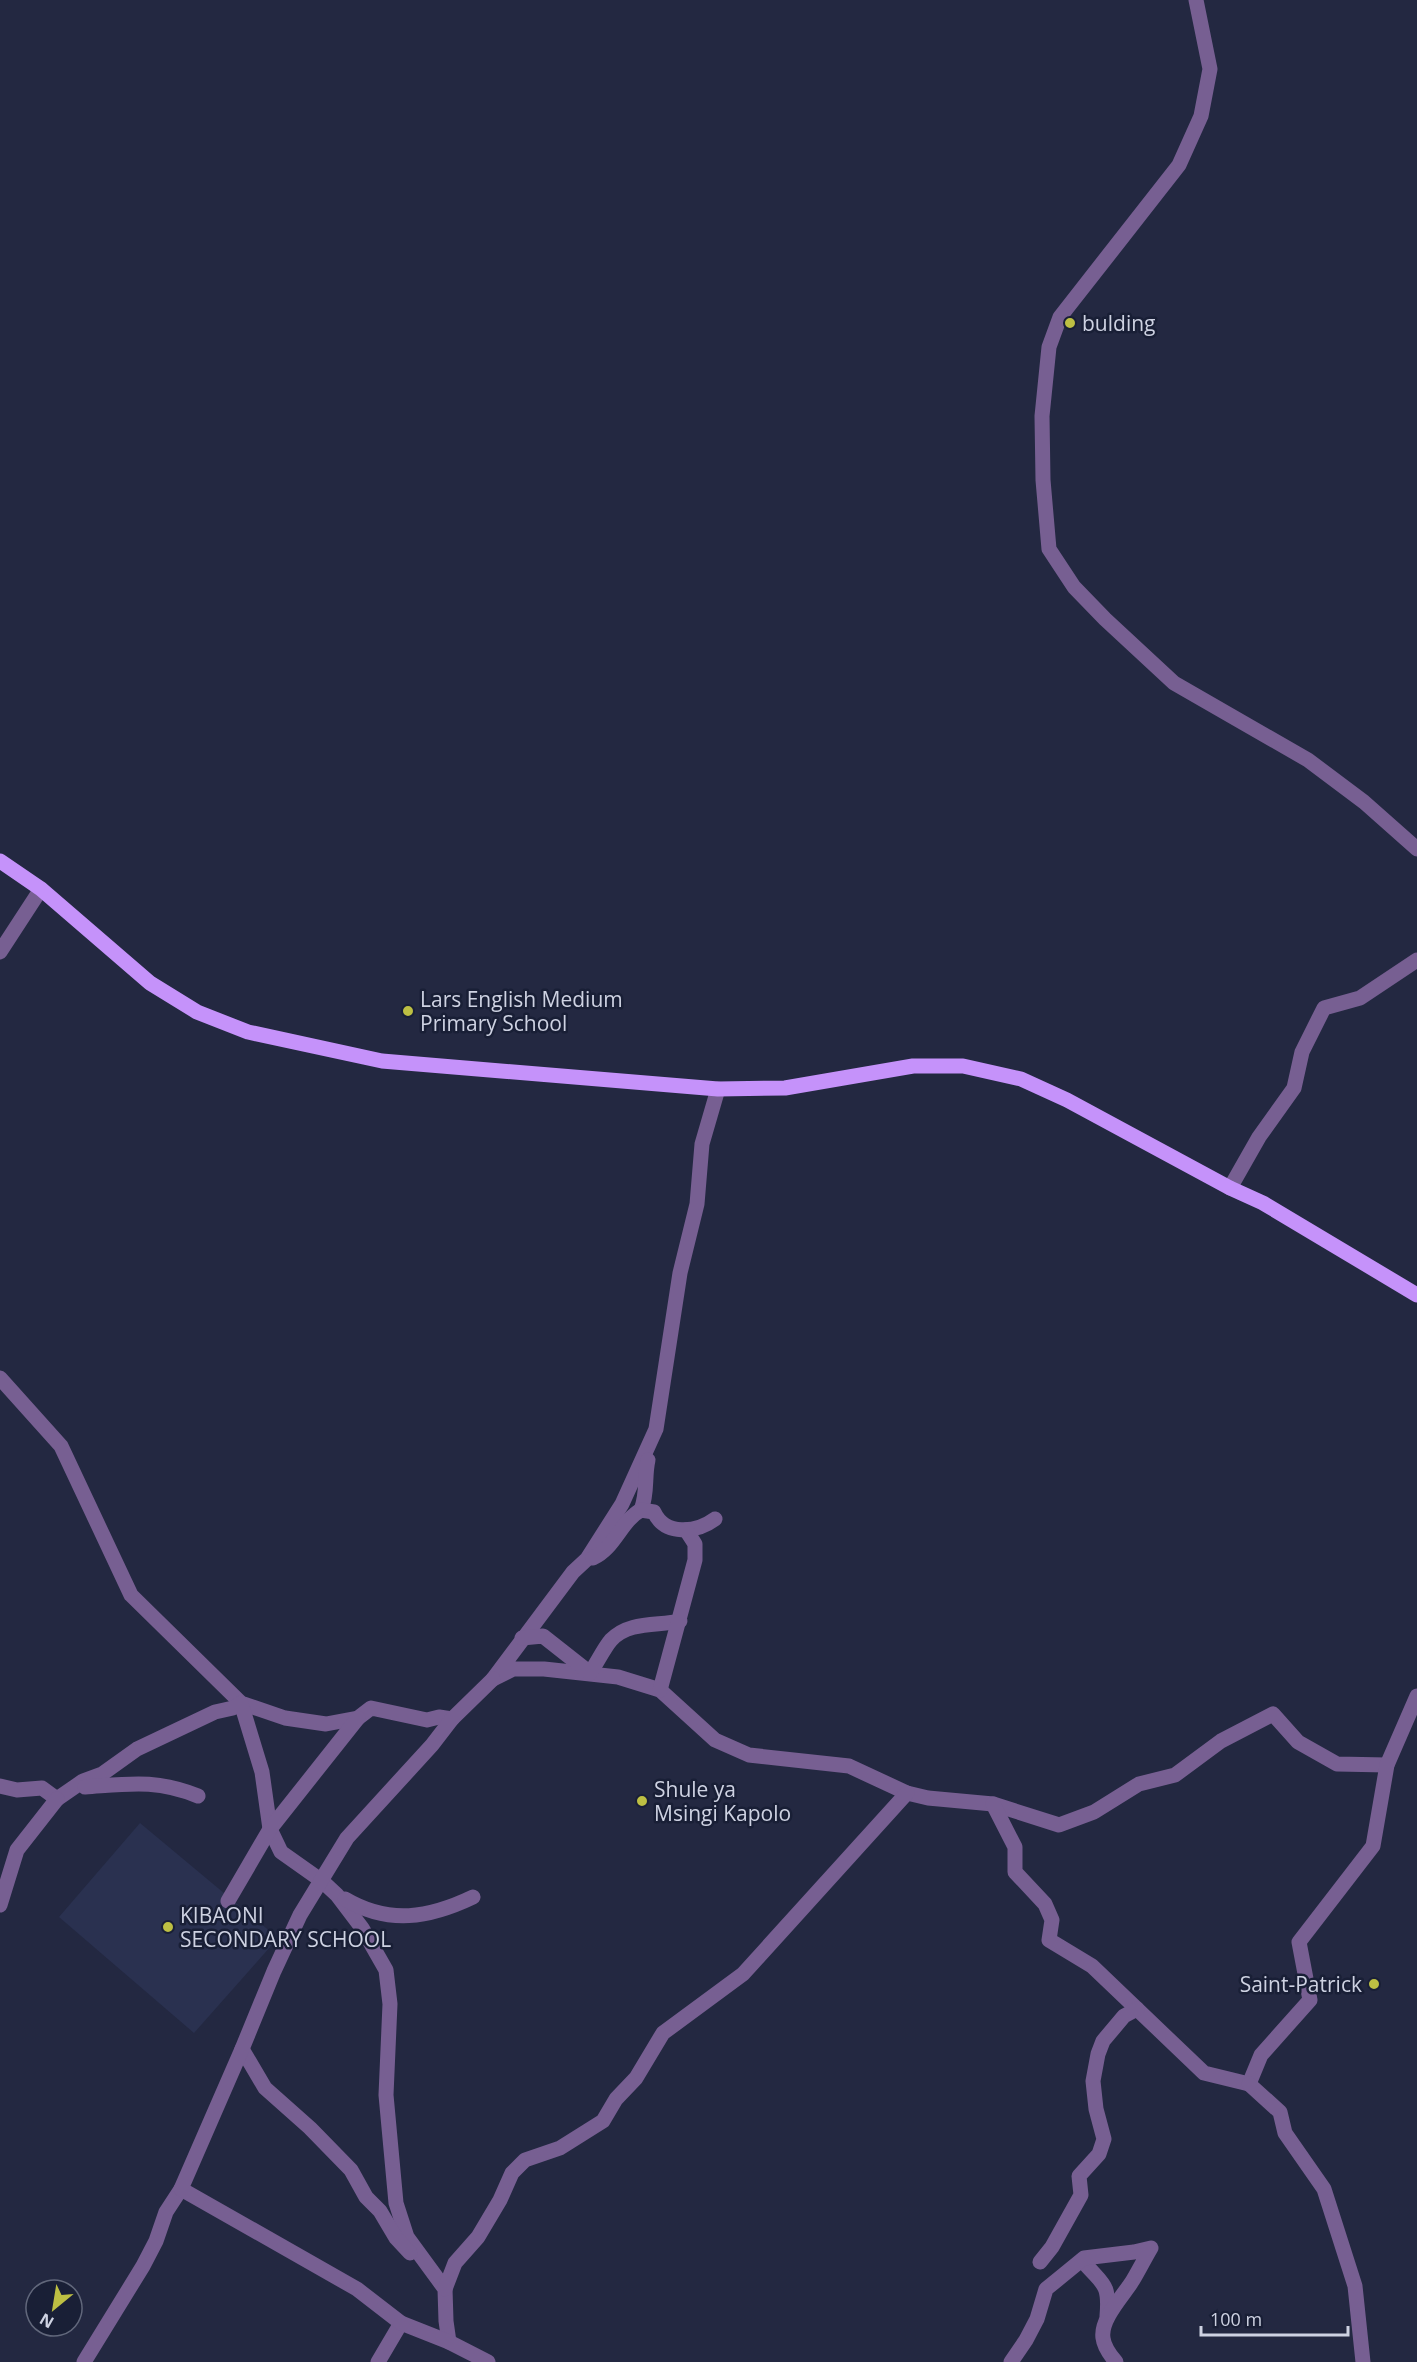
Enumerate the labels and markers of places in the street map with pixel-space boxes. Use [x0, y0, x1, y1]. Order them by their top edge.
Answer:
place label: bulding [1082, 309, 1155, 337]
marker: bulding [1063, 316, 1077, 330]
place label: Lars English Medium Primary School [420, 985, 623, 1037]
marker: Lars English Medium Primary School [401, 1004, 415, 1018]
place label: Shule ya Msingi Kapolo [654, 1775, 791, 1827]
marker: Shule ya Msingi Kapolo [635, 1794, 649, 1808]
place label: KIBAONI SECONDARY SCHOOL [180, 1901, 391, 1953]
marker: KIBAONI SECONDARY SCHOOL [161, 1920, 175, 1934]
place label: Saint-Patrick [1240, 1970, 1362, 1998]
marker: Saint-Patrick [1367, 1977, 1381, 1991]

